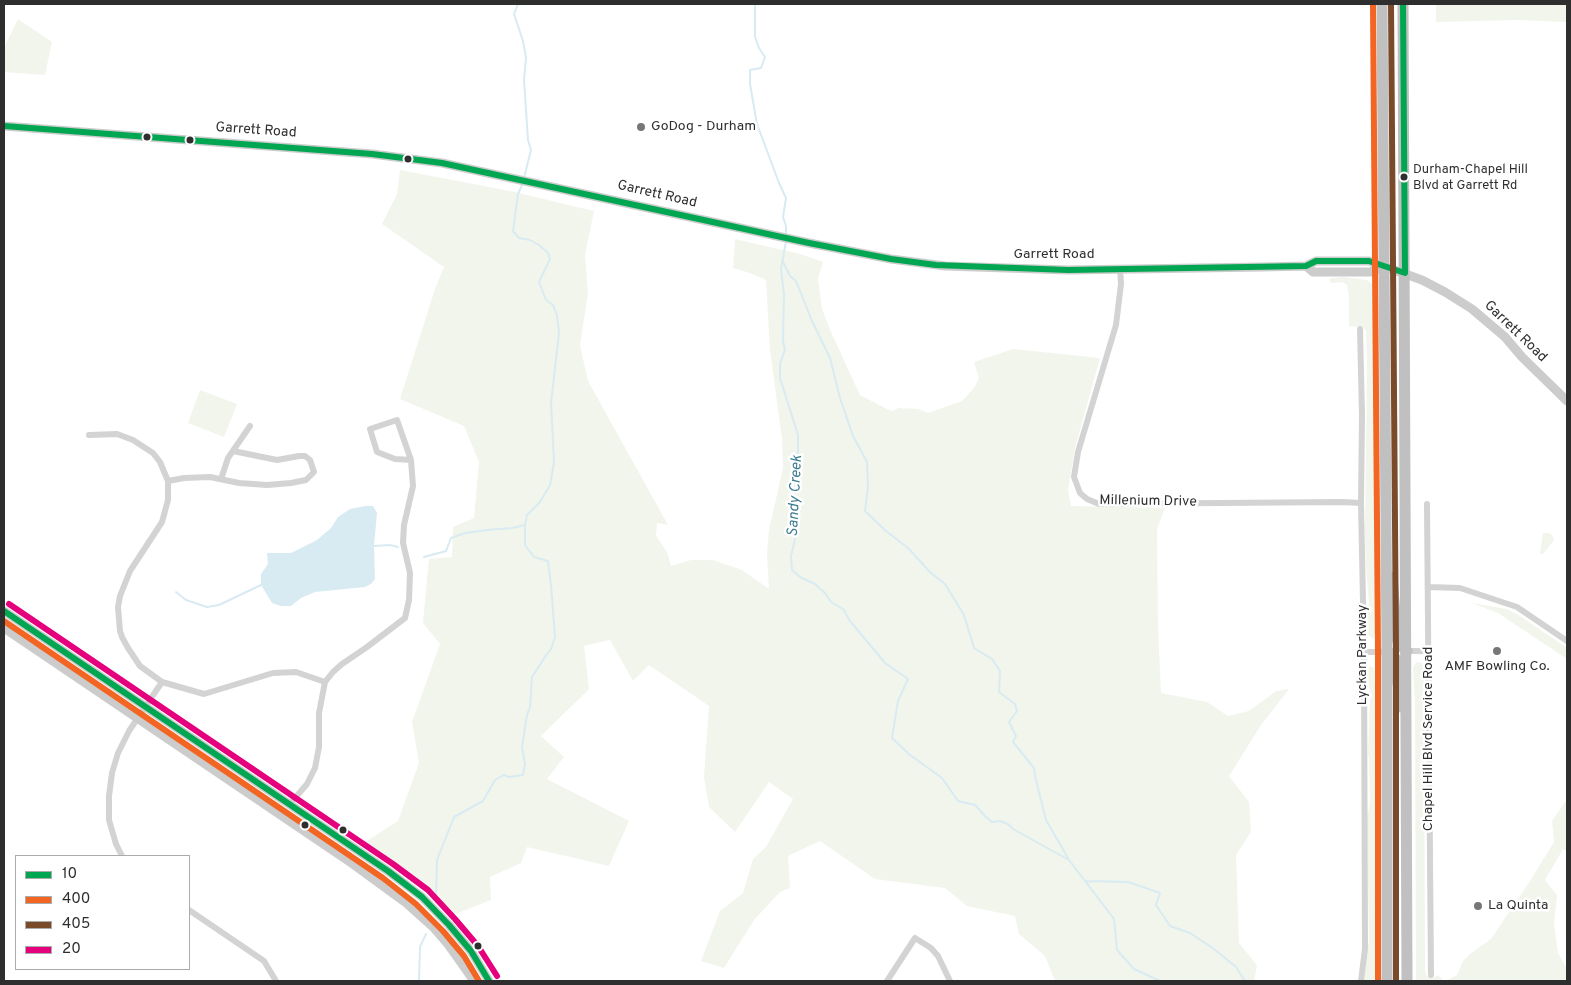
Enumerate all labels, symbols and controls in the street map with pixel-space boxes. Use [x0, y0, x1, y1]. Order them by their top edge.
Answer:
place label: GoDog - Durham [651, 119, 756, 135]
street label: Garrett Road [215, 120, 297, 142]
marker: GoDog - Durham [635, 121, 647, 133]
unlabelled marker [142, 132, 152, 142]
unlabelled marker [185, 135, 195, 145]
unlabelled marker [403, 154, 413, 164]
place label: Durham-Chapel Hill Blvd at Garrett Rd [1413, 162, 1528, 193]
marker: Durham-Chapel Hill Blvd at Garrett Rd [1399, 172, 1409, 182]
street label: Garrett Road [616, 178, 698, 212]
street label: Garrett Road [1013, 247, 1095, 263]
street label: Garrett Road [1480, 298, 1550, 366]
water label: Sandy Creek [785, 455, 807, 537]
street label: Millenium Drive [1099, 493, 1197, 511]
street label: Lyckan Parkway [1355, 605, 1371, 705]
marker: AMF Bowling Co. [1491, 645, 1503, 657]
street label: Chapel Hill Blvd Service Road [1421, 647, 1437, 831]
place label: AMF Bowling Co. [1444, 659, 1550, 675]
unlabelled marker [300, 820, 310, 830]
unlabelled marker [338, 825, 348, 835]
legend [15, 855, 190, 970]
text: 10 [62, 865, 77, 884]
text: 400 [62, 890, 90, 909]
place label: La Quinta [1488, 898, 1548, 914]
marker: La Quinta [1472, 900, 1484, 912]
text: 405 [62, 915, 90, 934]
text: 20 [62, 940, 81, 959]
unlabelled marker [473, 941, 483, 951]

